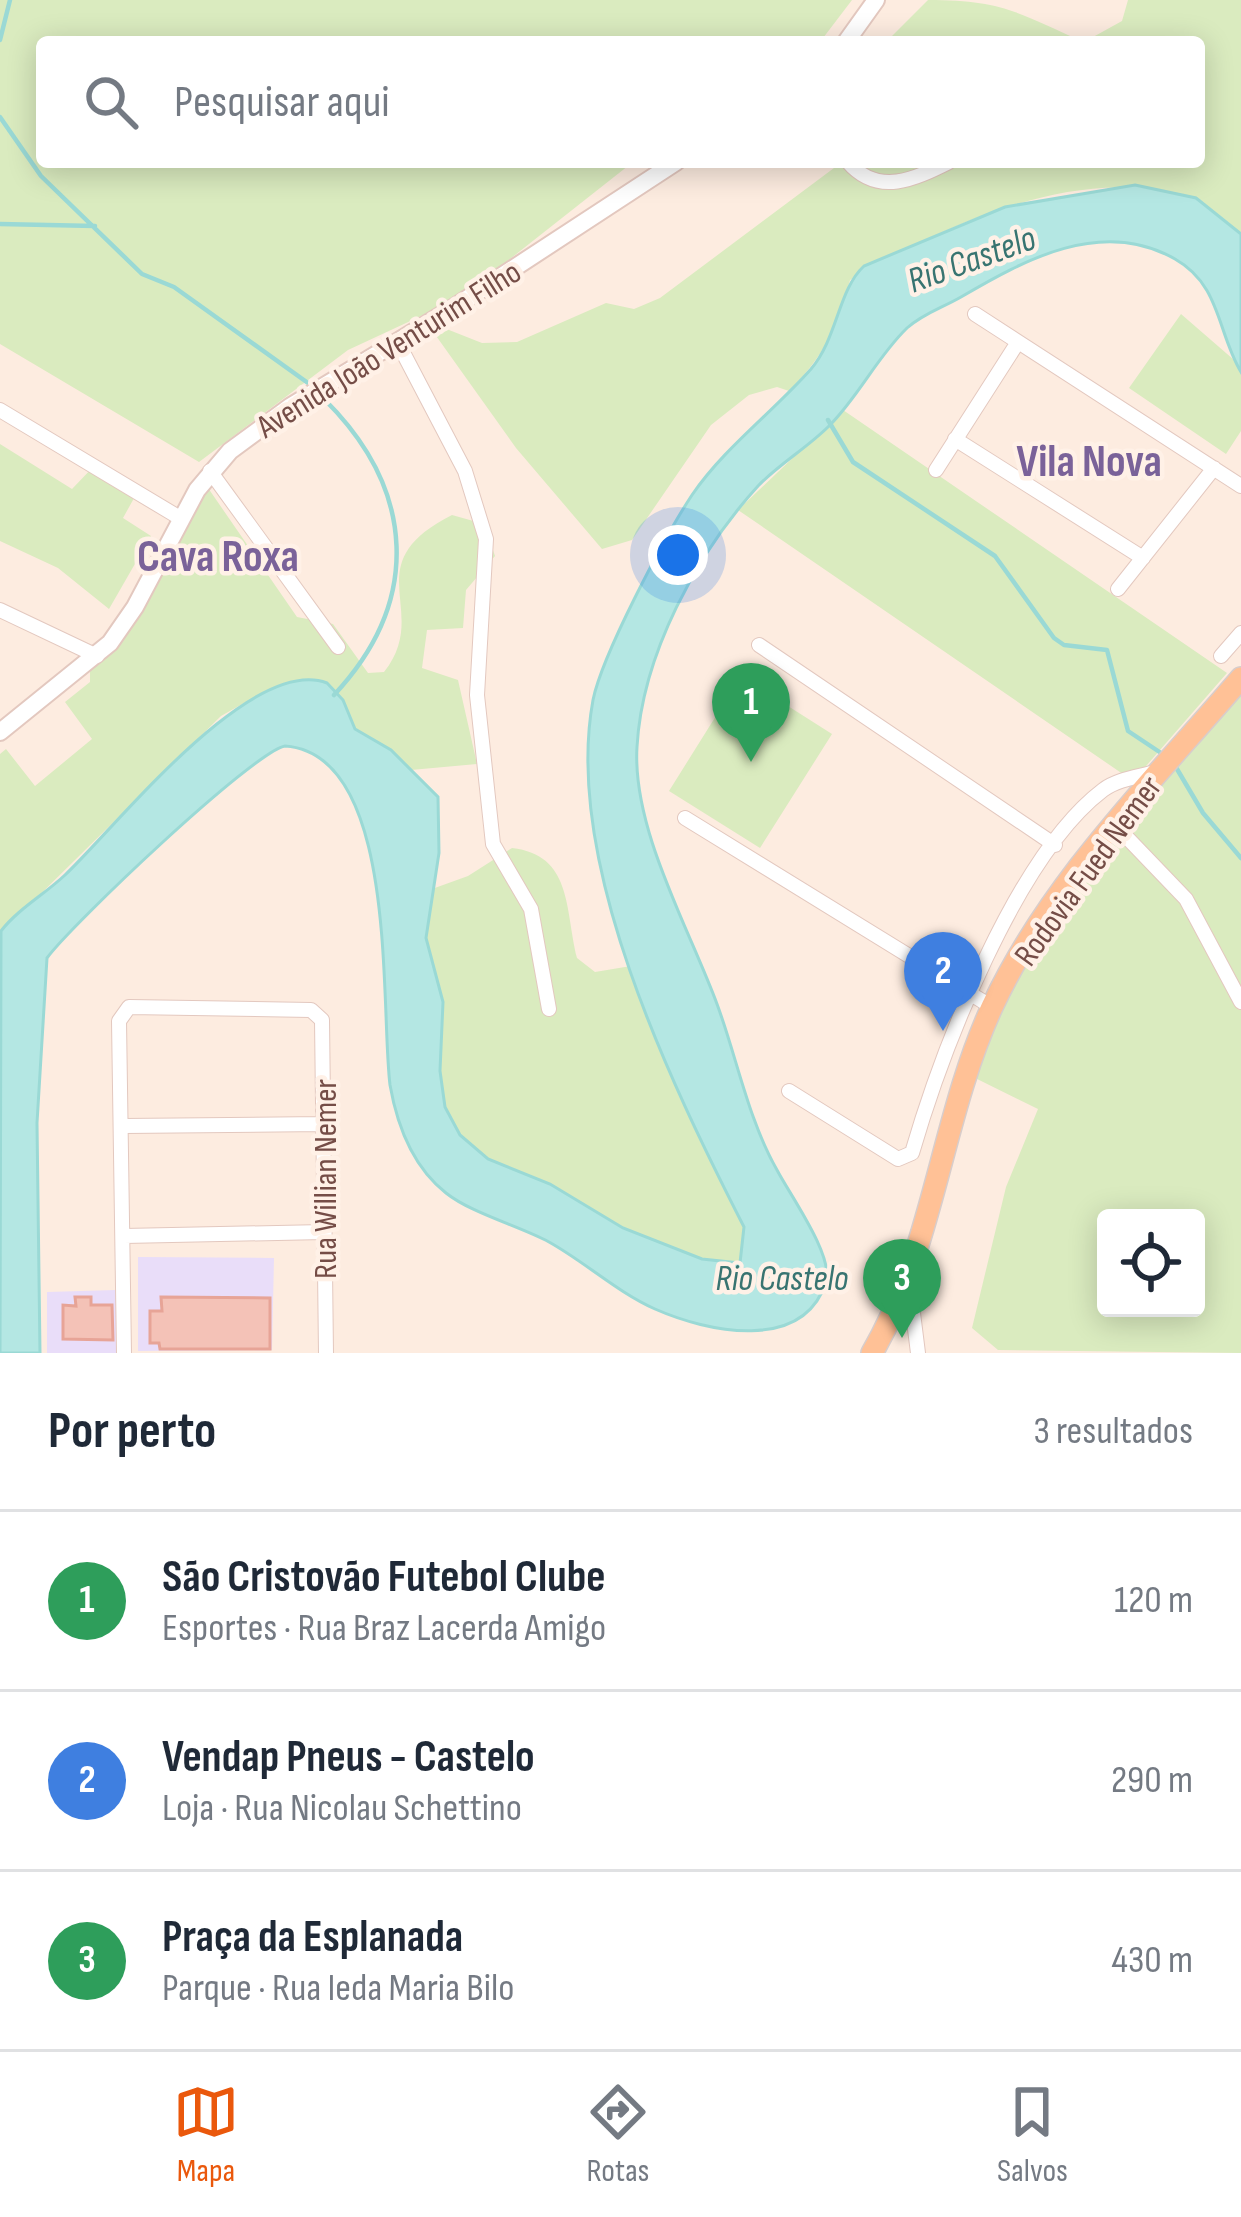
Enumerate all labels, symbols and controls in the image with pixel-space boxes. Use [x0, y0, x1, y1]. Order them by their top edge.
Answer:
search box [36, 36, 1205, 168]
icon: search [78, 69, 144, 135]
text: Pesquisar aqui [174, 75, 390, 130]
water label: Rio Castelo [902, 217, 1042, 303]
street label: Avenida João Venturim Filho [249, 252, 529, 448]
district label: Vila Nova [1016, 435, 1162, 490]
your location [648, 525, 708, 585]
district label: Cava Roxa [137, 530, 299, 585]
pin: 1 [712, 663, 790, 762]
street label: Rodovia Fued Nemer [1006, 768, 1171, 974]
pin: 2 [904, 932, 982, 1031]
street label: Rua Willian Nemer [306, 1079, 346, 1279]
map controls [1097, 1209, 1205, 1317]
button: locate [1097, 1209, 1205, 1317]
pin: 3 [863, 1239, 941, 1338]
water label: Rio Castelo [716, 1258, 849, 1301]
text: Por perto [48, 1401, 216, 1462]
text: 3 resultados [1033, 1408, 1193, 1455]
text: São Cristovão Futebol Clube [162, 1550, 605, 1605]
text: 1 [79, 1577, 95, 1624]
text: 120 m [1114, 1577, 1193, 1624]
text: Esportes · Rua Braz Lacerda Amigo [162, 1605, 606, 1652]
text: Vendap Pneus - Castelo [162, 1730, 535, 1785]
text: 2 [78, 1757, 96, 1804]
text: 290 m [1111, 1757, 1193, 1804]
text: Loja · Rua Nicolau Schettino [162, 1785, 522, 1832]
text: Praça da Esplanada [162, 1910, 463, 1965]
text: 3 [78, 1937, 96, 1984]
text: 430 m [1112, 1937, 1193, 1984]
text: Parque · Rua Ieda Maria Bilo [162, 1965, 514, 2012]
tab: Mapa [173, 2079, 239, 2191]
tab: Rotas [585, 2079, 651, 2191]
tab: Salvos [997, 2079, 1068, 2191]

